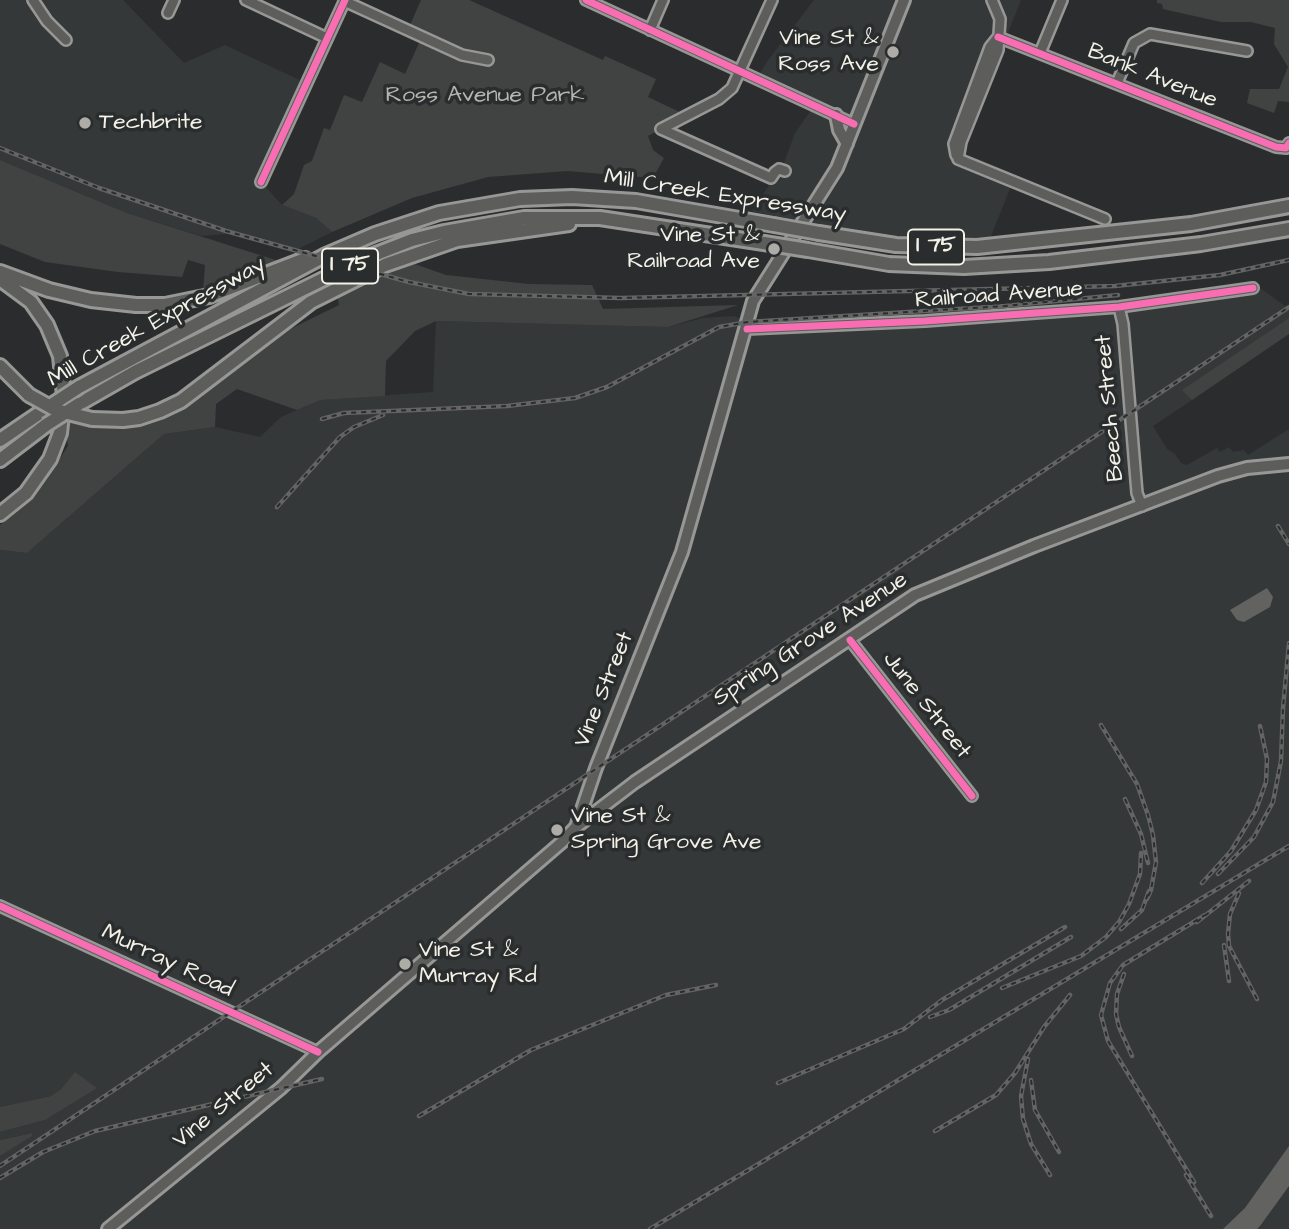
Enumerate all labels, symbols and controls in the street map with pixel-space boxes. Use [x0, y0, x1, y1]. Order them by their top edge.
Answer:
place label: Vine St & Ross Ave [778, 25, 879, 79]
street label: Bank Avenue [1083, 38, 1221, 116]
marker: Vine St & Ross Ave [885, 44, 901, 60]
park label: Ross Avenue Park [386, 82, 584, 110]
place label: Techbrite [99, 109, 203, 137]
marker: Techbrite [77, 115, 93, 131]
street label: Mill Creek Expressway [602, 164, 848, 230]
place label: Vine St & Railroad Ave [627, 222, 760, 276]
road number: I 75 [908, 230, 964, 264]
marker: Vine St & Railroad Ave [766, 241, 782, 257]
road number: I 75 [322, 248, 378, 284]
street label: Mill Creek Expressway [43, 252, 271, 394]
street label: Railroad Avenue [914, 276, 1084, 316]
street label: Beech Street [1091, 333, 1131, 483]
street label: Spring Grove Avenue [709, 567, 913, 713]
street label: Vine Street [569, 628, 641, 752]
street label: June Street [876, 647, 976, 765]
place label: Vine St & Spring Grove Ave [571, 803, 762, 857]
marker: Vine St & Spring Grove Ave [549, 822, 565, 838]
street label: Murray Road [97, 919, 237, 1005]
place label: Vine St & Murray Rd [419, 937, 537, 991]
marker: Vine St & Murray Rd [397, 956, 413, 972]
street label: Vine Street [168, 1057, 280, 1155]

